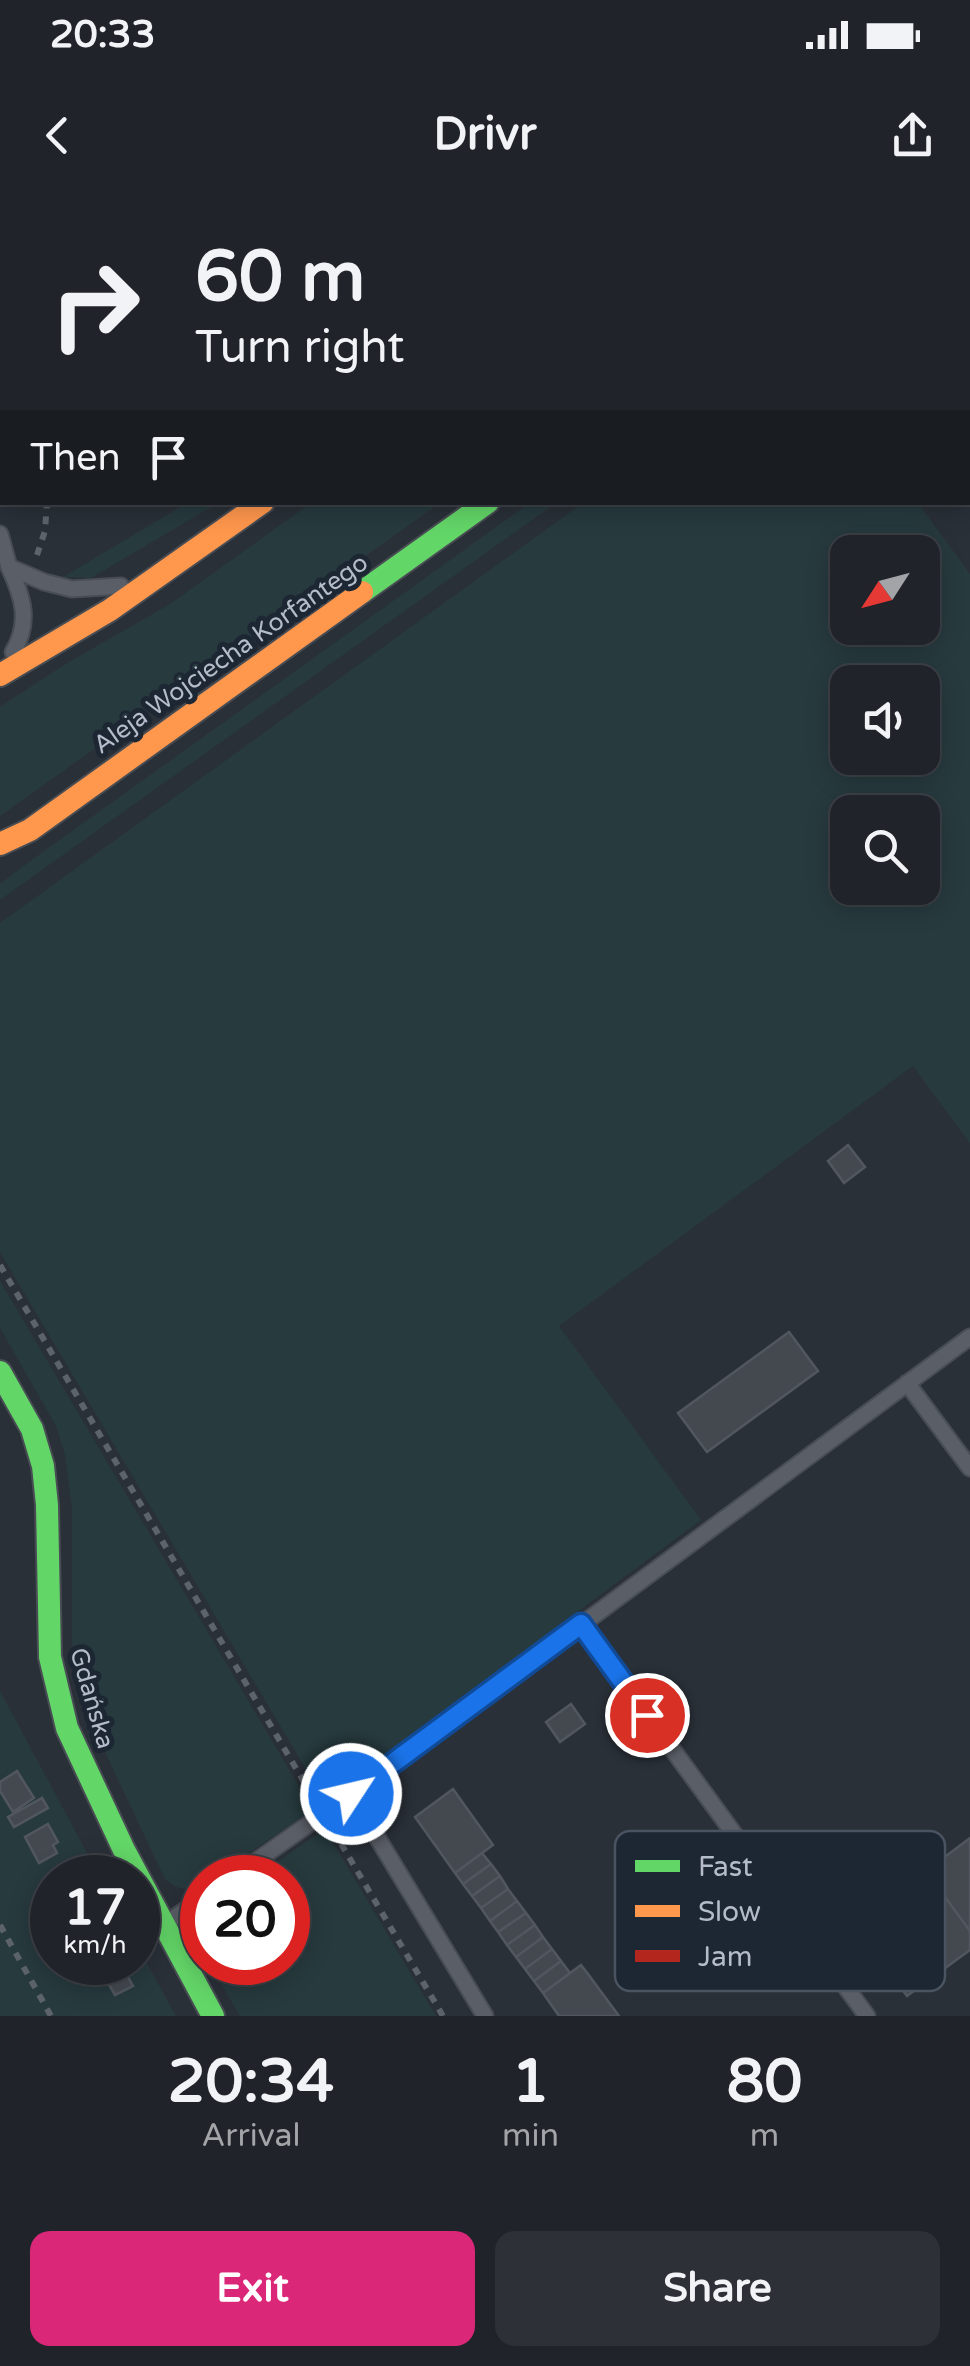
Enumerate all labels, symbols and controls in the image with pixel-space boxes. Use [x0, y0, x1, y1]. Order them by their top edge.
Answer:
text: 20:33 [50, 12, 155, 58]
icon: back [30, 108, 85, 163]
text: Drivr [434, 108, 536, 162]
icon: share [885, 108, 940, 163]
text: 60 m [195, 236, 365, 320]
icon: right [30, 240, 160, 370]
text: Turn right [195, 321, 404, 375]
icon: arrive [141, 430, 196, 485]
text: Then [30, 435, 121, 481]
north arrow [830, 535, 940, 645]
map controls [830, 535, 940, 905]
street label: Aleja Wojciecha Korfantego [87, 547, 374, 760]
button: sound [830, 665, 940, 775]
button: search [830, 795, 940, 905]
street label: Gdańska [63, 1644, 121, 1752]
pin [605, 1673, 690, 1758]
icon: arrive [620, 1688, 675, 1743]
position arrow [299, 1742, 403, 1846]
legend [615, 1831, 945, 1991]
text: Fast [698, 1850, 753, 1884]
speed limit sign: 20 [180, 1855, 310, 1985]
text: 17 [64, 1878, 126, 1938]
text: Slow [698, 1895, 761, 1929]
text: km/h [64, 1930, 126, 1960]
text: Jam [698, 1940, 753, 1974]
text: 20:34 [168, 2046, 334, 2118]
text: 1 [512, 2046, 549, 2118]
text: 80 [727, 2046, 802, 2118]
text: Arrival [202, 2117, 300, 2155]
text: min [502, 2117, 559, 2155]
text: m [750, 2117, 779, 2155]
button: Exit [30, 2231, 475, 2346]
button: Share [495, 2231, 940, 2346]

